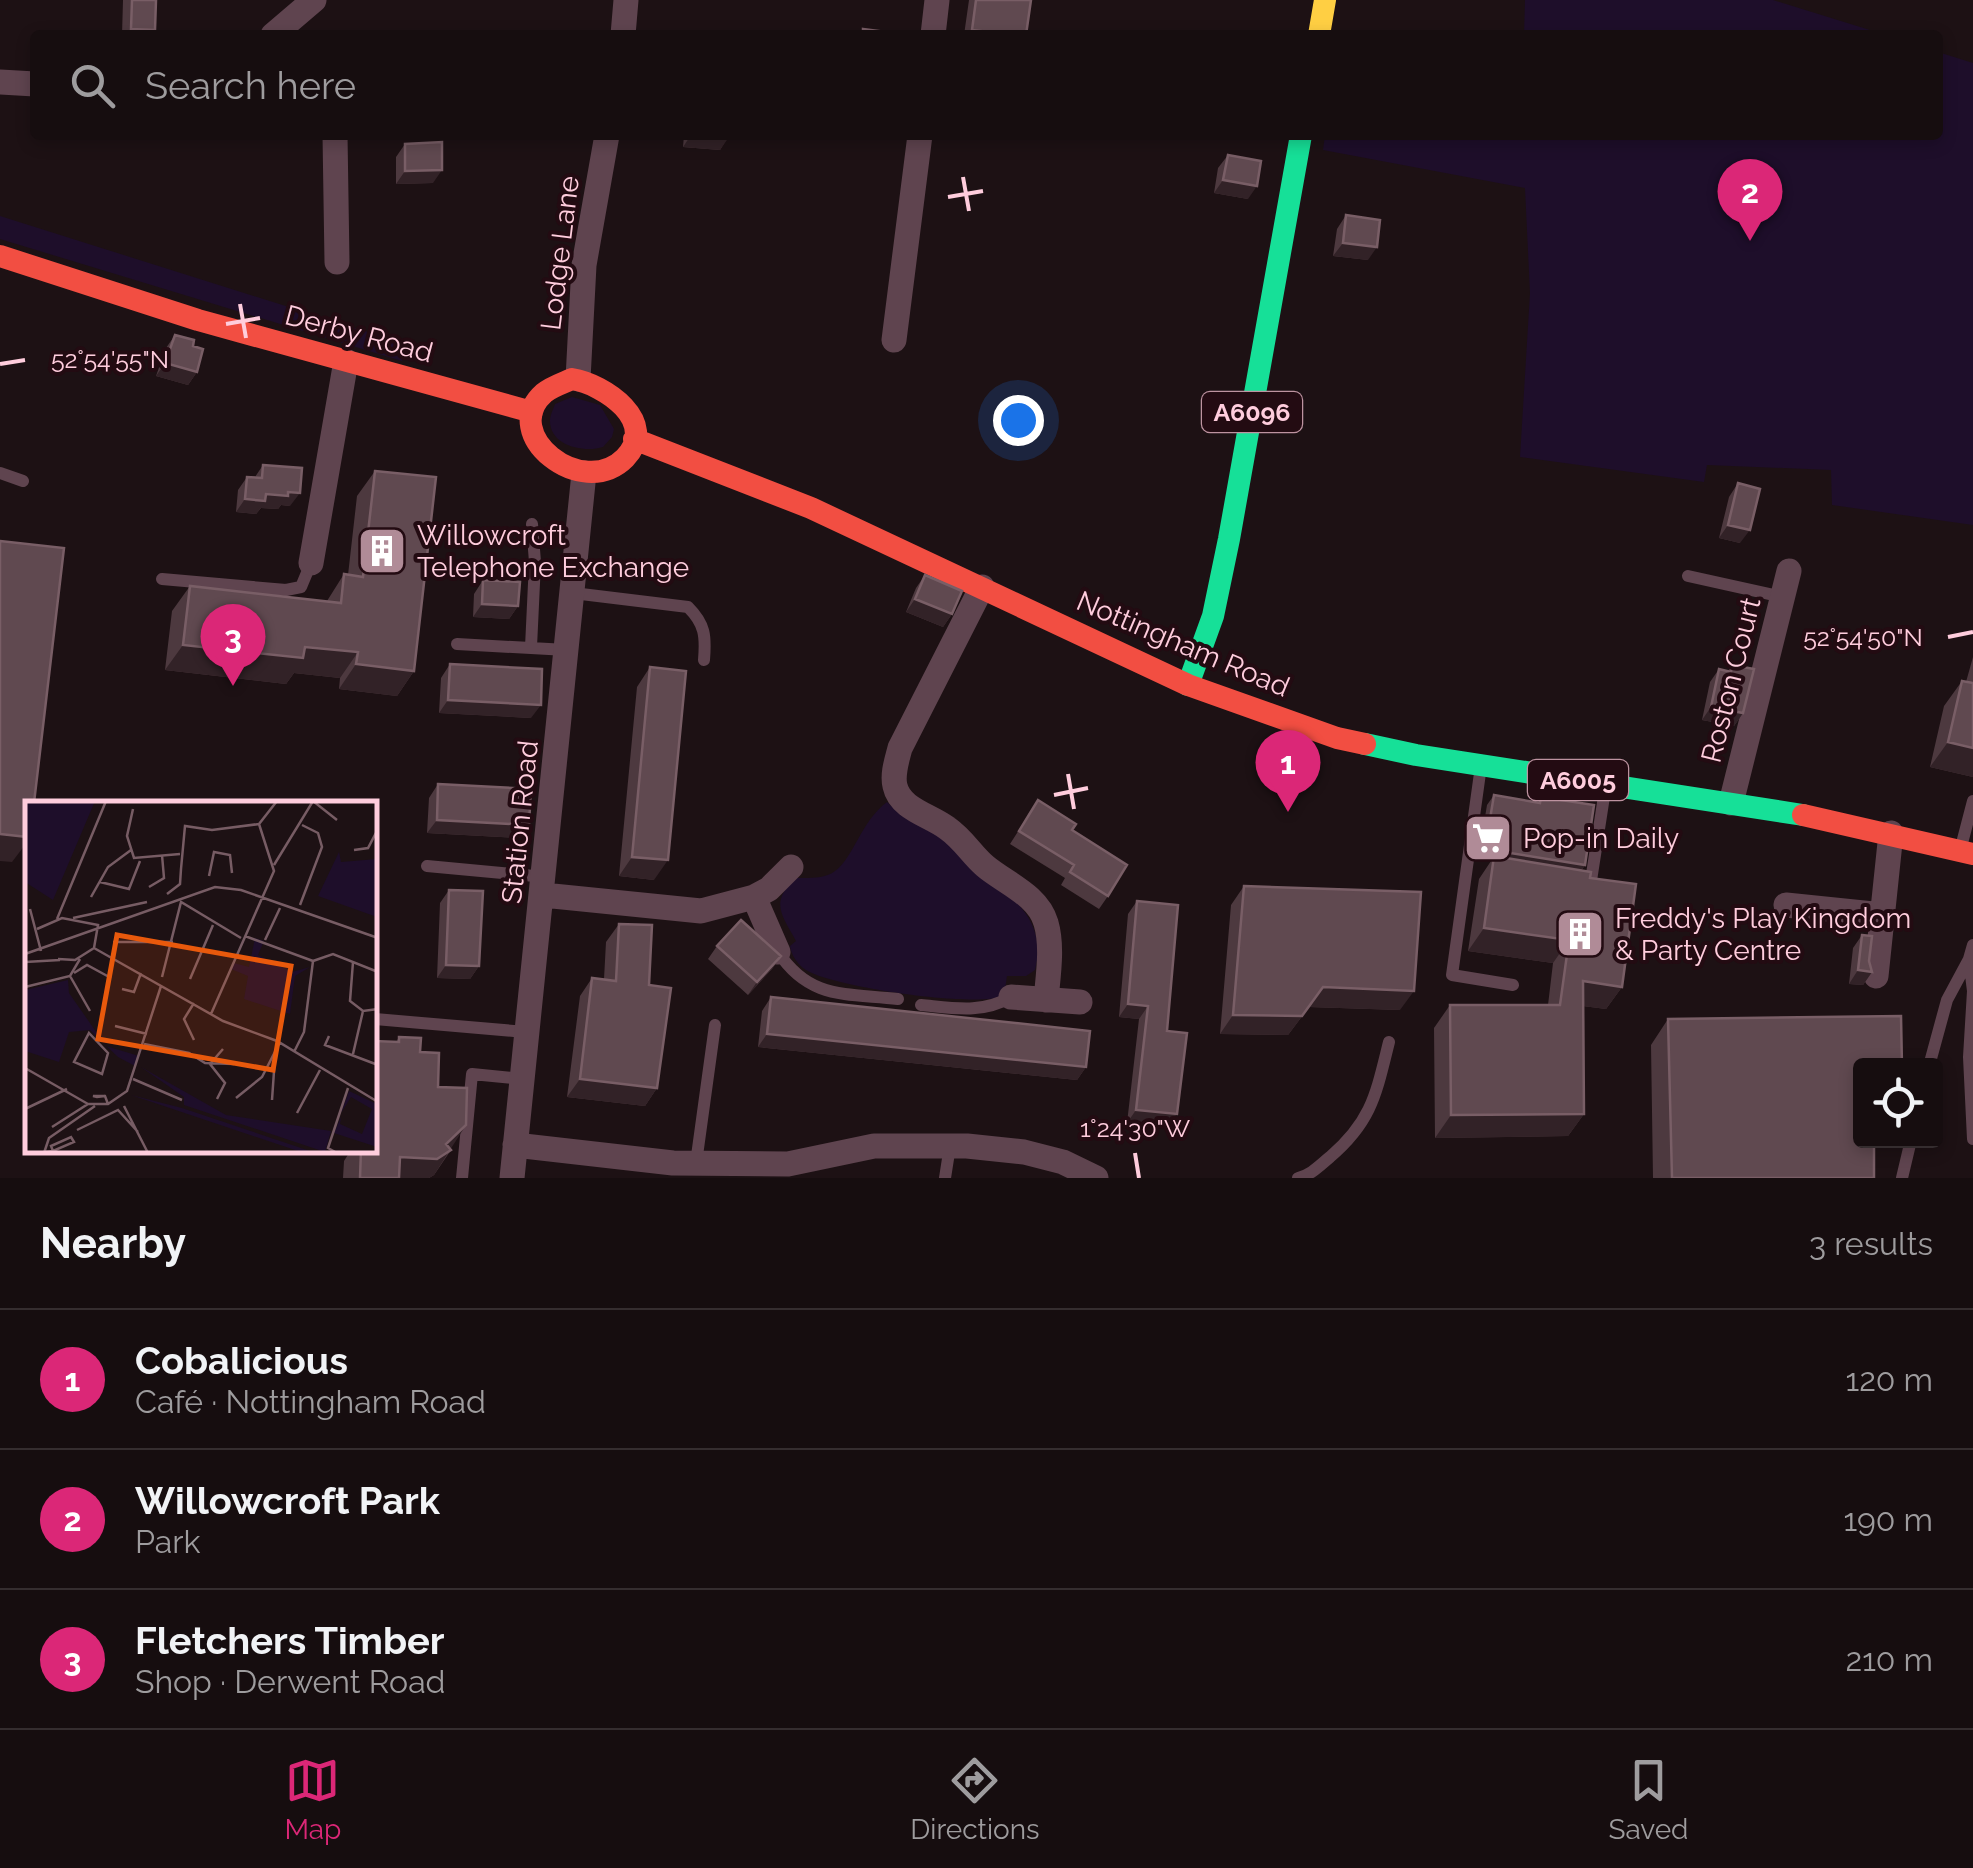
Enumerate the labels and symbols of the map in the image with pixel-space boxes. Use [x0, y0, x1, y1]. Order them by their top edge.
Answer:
pin: 2 [1718, 158, 1782, 241]
street label: Lodge Lane [534, 174, 586, 332]
street label: Derby Road [281, 298, 437, 370]
text: 52°54'55"N [51, 344, 169, 374]
road number: A6096 [1202, 392, 1302, 432]
your location [993, 395, 1044, 446]
place label: Willowcroft Telephone Exchange [417, 519, 689, 584]
building icon: Willowcroft Telephone Exchange [356, 525, 408, 577]
street label: Nottingham Road [1072, 584, 1294, 704]
street label: Roston Court [1695, 593, 1768, 766]
pin: 3 [200, 604, 266, 686]
text: 52°54'50"N [1803, 622, 1923, 652]
pin: 1 [1256, 730, 1320, 812]
street label: Station Road [495, 739, 545, 905]
road number: A6005 [1528, 760, 1628, 800]
inset map [25, 801, 378, 1153]
supermarket icon: Pop-in Daily [1462, 812, 1514, 864]
place label: Pop-in Daily [1523, 822, 1679, 855]
place label: Freddy's Play Kingdom & Party Centre [1615, 902, 1911, 967]
building icon: Freddy's Play Kingdom & Party Centre [1554, 908, 1606, 960]
text: 1°24'30"W [1080, 1113, 1190, 1143]

